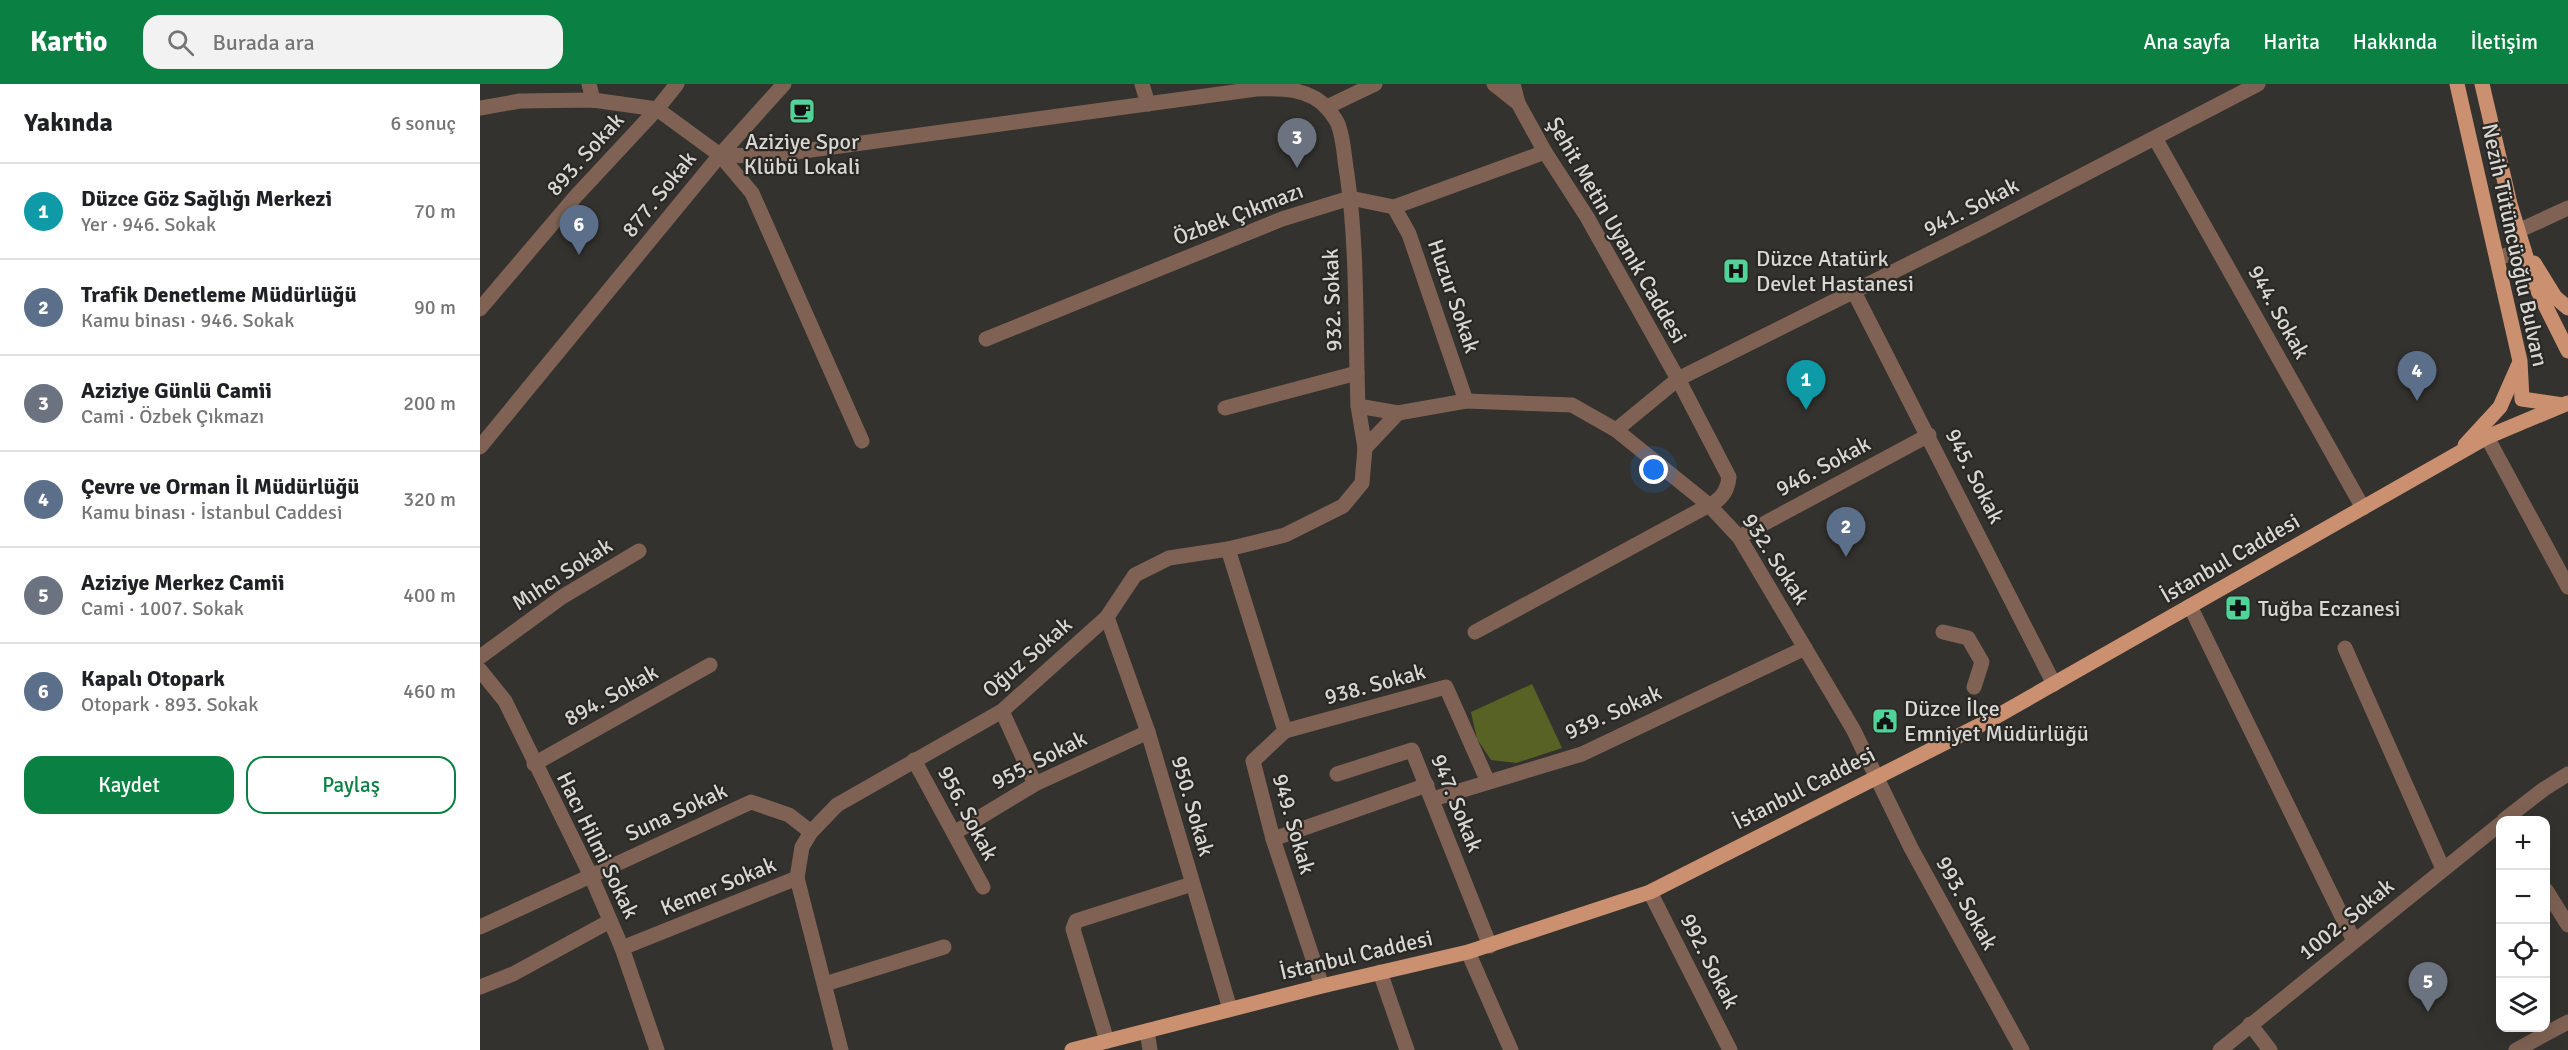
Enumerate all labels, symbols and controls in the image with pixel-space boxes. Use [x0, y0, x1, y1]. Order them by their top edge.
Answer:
search box [143, 15, 563, 69]
text: Kartio [30, 25, 107, 59]
icon: search [164, 26, 197, 59]
text: Burada ara [212, 29, 315, 56]
text: Ana sayfa [2143, 29, 2230, 55]
text: Harita [2263, 29, 2320, 55]
text: Hakkında [2353, 29, 2438, 55]
text: İletişim [2471, 29, 2538, 55]
cafe icon: Aziziye Spor Klübü Lokali [787, 96, 817, 126]
text: Yakında [24, 107, 113, 139]
street label: 893. Sokak [540, 107, 630, 201]
text: 6 sonuç [390, 111, 456, 136]
street label: Şehit Metin Uyanık Caddesi [1541, 112, 1693, 348]
pin: 3 [1278, 118, 1316, 168]
street label: Nezih Tütüncüoğlu Bulvarı [2476, 121, 2554, 369]
place label: Aziziye Spor Klübü Lokali [744, 128, 860, 180]
street label: 877. Sokak [616, 145, 702, 243]
street label: 941. Sokak [1919, 172, 2023, 242]
street label: Özbek Çıkmazı [1169, 177, 1307, 251]
text: Düzce Göz Sağlığı Merkezi [81, 185, 332, 212]
text: 1 [38, 199, 49, 224]
text: 70 m [414, 199, 456, 224]
pin: 6 [560, 206, 598, 255]
text: Yer · 946. Sokak [81, 212, 216, 237]
street label: Huzur Sokak [1422, 236, 1486, 356]
place label: Düzce Atatürk Devlet Hastanesi [1756, 245, 1914, 297]
street label: 932. Sokak [1317, 248, 1347, 352]
hospital icon: Düzce Atatürk Devlet Hastanesi [1721, 256, 1751, 286]
street label: 944. Sokak [2242, 260, 2316, 364]
text: Trafik Denetleme Müdürlüğü [81, 281, 356, 308]
text: 2 [38, 295, 49, 320]
text: 90 m [414, 295, 456, 320]
text: Kamu binası · 946. Sokak [81, 308, 294, 333]
pin: 4 [2398, 352, 2436, 401]
pin: 1 [1786, 360, 1826, 410]
text: Aziziye Günlü Camii [81, 377, 272, 404]
text: 3 [38, 391, 49, 416]
text: 200 m [403, 391, 456, 416]
text: Cami · Özbek Çıkmazı [81, 404, 264, 429]
street label: 945. Sokak [1940, 424, 2010, 528]
street label: 946. Sokak [1771, 430, 1875, 502]
your location [1639, 455, 1668, 484]
text: Çevre ve Orman İl Müdürlüğü [81, 473, 359, 500]
text: 4 [38, 487, 49, 512]
text: 320 m [403, 487, 456, 512]
text: Kamu binası · İstanbul Caddesi [81, 500, 342, 525]
street label: İstanbul Caddesi [2156, 507, 2304, 609]
street label: 932. Sokak [1737, 508, 1815, 610]
pin: 2 [1826, 508, 1866, 557]
street label: Mıhcı Sokak [507, 532, 617, 616]
text: Aziziye Merkez Camii [81, 569, 285, 596]
text: 5 [38, 583, 49, 608]
text: 400 m [403, 583, 456, 608]
pharmacy icon: Tuğba Eczanesi [2223, 593, 2253, 623]
place label: Tuğba Eczanesi [2258, 595, 2400, 622]
text: Cami · 1007. Sokak [81, 596, 244, 621]
street label: Oğuz Sokak [977, 611, 1077, 703]
street label: 894. Sokak [559, 658, 663, 732]
street label: 938. Sokak [1322, 658, 1428, 710]
text: Kapalı Otopark [81, 665, 225, 692]
text: 6 [38, 679, 49, 704]
text: 460 m [403, 679, 456, 704]
street label: 939. Sokak [1560, 679, 1666, 745]
text: Otopark · 893. Sokak [81, 692, 258, 717]
place label: Düzce İlçe Emniyet Müdürlüğü [1904, 695, 2089, 747]
public building icon: Düzce İlçe Emniyet Müdürlüğü [1870, 706, 1900, 736]
street label: 955. Sokak [987, 725, 1091, 795]
street label: İstanbul Caddesi [1728, 741, 1880, 835]
street label: 947. Sokak [1425, 750, 1489, 856]
street label: 950. Sokak [1166, 753, 1220, 859]
button: Kaydet [24, 756, 234, 814]
button: Paylaş [246, 756, 456, 814]
street label: 956. Sokak [932, 761, 1004, 865]
street label: Hacı Hilmi Sokak [551, 767, 645, 923]
street label: 949. Sokak [1267, 771, 1321, 877]
street label: Suna Sokak [621, 777, 731, 847]
map controls [2496, 816, 2550, 1032]
button: + [2496, 816, 2550, 870]
street label: Kemer Sokak [656, 851, 780, 921]
street label: 993. Sokak [1930, 851, 2004, 955]
button: − [2496, 870, 2550, 924]
street label: 1002. Sokak [2293, 872, 2399, 966]
street label: 992. Sokak [1675, 909, 1745, 1013]
street label: İstanbul Caddesi [1277, 924, 1435, 986]
button: locate [2496, 924, 2550, 978]
pin: 5 [2408, 962, 2448, 1012]
button: layers [2496, 978, 2550, 1032]

